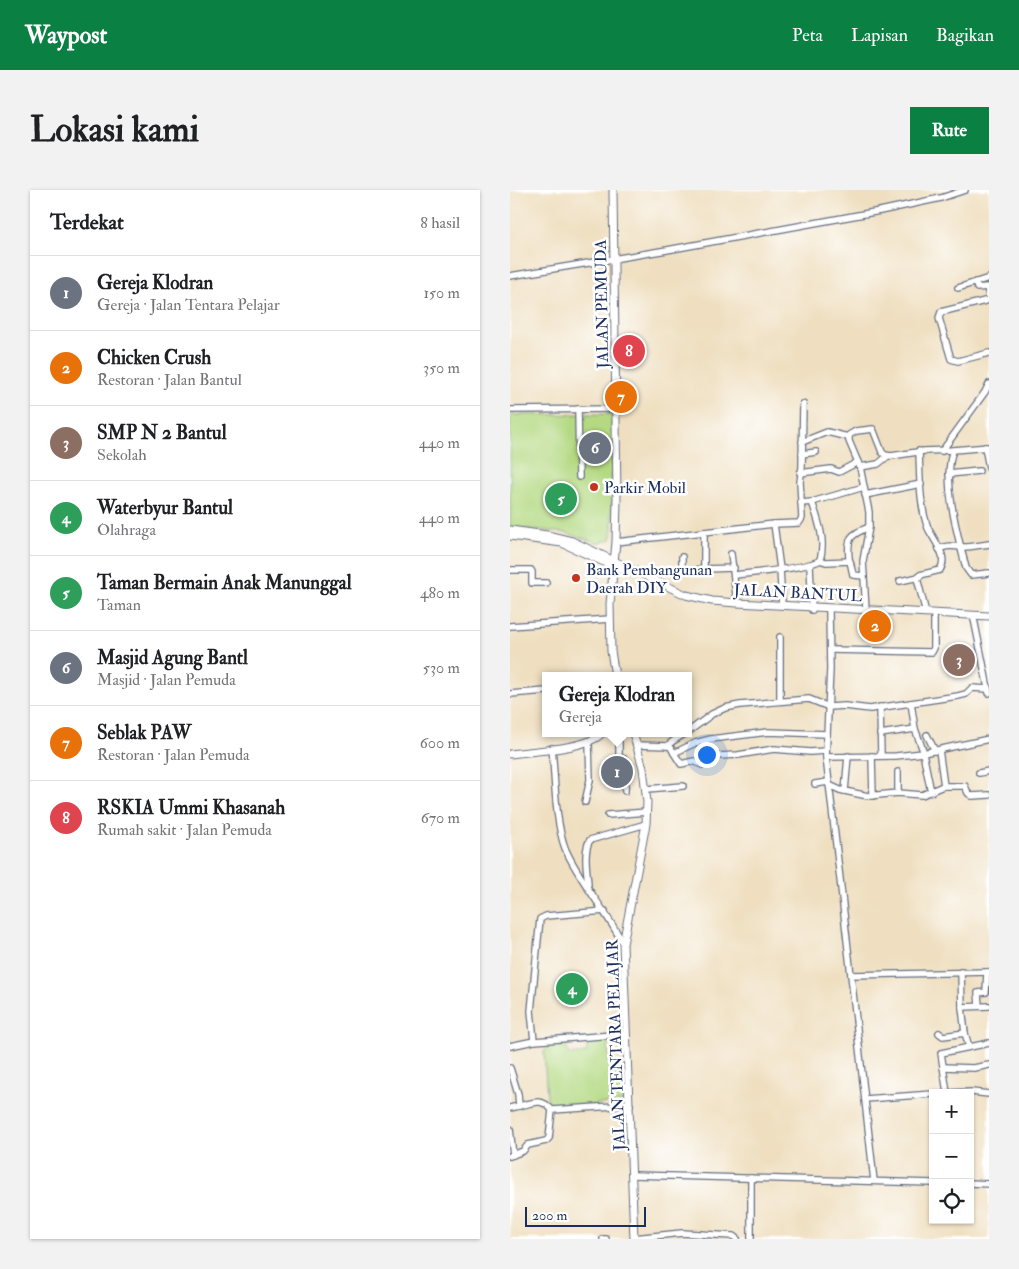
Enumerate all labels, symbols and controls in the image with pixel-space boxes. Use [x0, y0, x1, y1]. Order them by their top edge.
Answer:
text: Waypost [25, 20, 107, 51]
text: Peta [792, 24, 823, 47]
text: Lapisan [851, 24, 908, 47]
text: Bagikan [936, 24, 994, 47]
button: Rute [910, 107, 989, 154]
text: Lokasi kami [30, 108, 199, 152]
text: Terdekat [50, 209, 124, 236]
text: 8 hasil [420, 213, 460, 233]
street label: JALAN PEMUDA [591, 239, 614, 370]
text: Gereja Klodran [97, 271, 213, 295]
text: 1 [63, 283, 69, 303]
text: 150 m [423, 283, 460, 303]
text: Gereja · Jalan Tentara Pelajar [97, 295, 280, 315]
pin: 8 [613, 332, 645, 370]
text: Chicken Crush [97, 346, 211, 370]
text: 2 [62, 358, 70, 378]
text: 350 m [423, 358, 460, 378]
text: Restoran · Jalan Bantul [97, 370, 242, 390]
pin: 7 [605, 378, 637, 416]
text: SMP N 2 Bantul [97, 421, 227, 445]
pin: 6 [579, 429, 611, 467]
text: 3 [63, 433, 69, 453]
text: 440 m [419, 433, 460, 453]
text: Sekolah [97, 445, 147, 465]
place label: Parkir Mobil [604, 478, 686, 498]
pin: 5 [545, 480, 577, 518]
marker: Parkir Mobil [588, 481, 600, 493]
text: Waterbyur Bantul [97, 496, 233, 520]
text: 4 [62, 508, 70, 528]
text: 440 m [419, 508, 460, 528]
text: Olahraga [97, 520, 156, 540]
place label: Bank Pembangunan Daerah DIY [586, 560, 712, 598]
text: Taman Bermain Anak Manunggal [97, 571, 352, 595]
marker: Bank Pembangunan Daerah DIY [570, 572, 582, 584]
street label: JALAN BANTUL [732, 580, 863, 607]
text: 5 [62, 583, 70, 603]
text: 480 m [420, 583, 460, 603]
text: Taman [97, 595, 141, 615]
pin: 2 [859, 607, 891, 645]
pin: 3 [943, 641, 975, 679]
text: Masjid Agung Bantl [97, 646, 248, 670]
text: 6 [62, 658, 70, 678]
text: 530 m [423, 658, 460, 678]
text: Masjid · Jalan Pemuda [97, 670, 236, 690]
popup [542, 672, 692, 737]
text: Gereja Klodran [559, 683, 675, 707]
text: Gereja [559, 707, 602, 727]
text: Seblak PAW [97, 721, 191, 745]
text: 7 [62, 733, 70, 753]
text: 600 m [420, 733, 460, 753]
your location [694, 742, 720, 768]
text: Restoran · Jalan Pemuda [97, 745, 250, 765]
pin: 1 [601, 753, 633, 791]
text: RSKIA Ummi Khasanah [97, 796, 285, 820]
text: 8 [62, 808, 70, 828]
text: 670 m [421, 808, 460, 828]
text: Rumah sakit · Jalan Pemuda [97, 820, 272, 840]
street label: JALAN TENTARA PELAJAR [602, 938, 631, 1152]
pin: 4 [556, 970, 588, 1008]
map controls [929, 1089, 974, 1224]
button: + [929, 1089, 974, 1134]
button: − [929, 1134, 974, 1179]
button: locate [929, 1179, 974, 1224]
scale bar [525, 1204, 646, 1227]
text: 200 m [532, 1207, 567, 1224]

